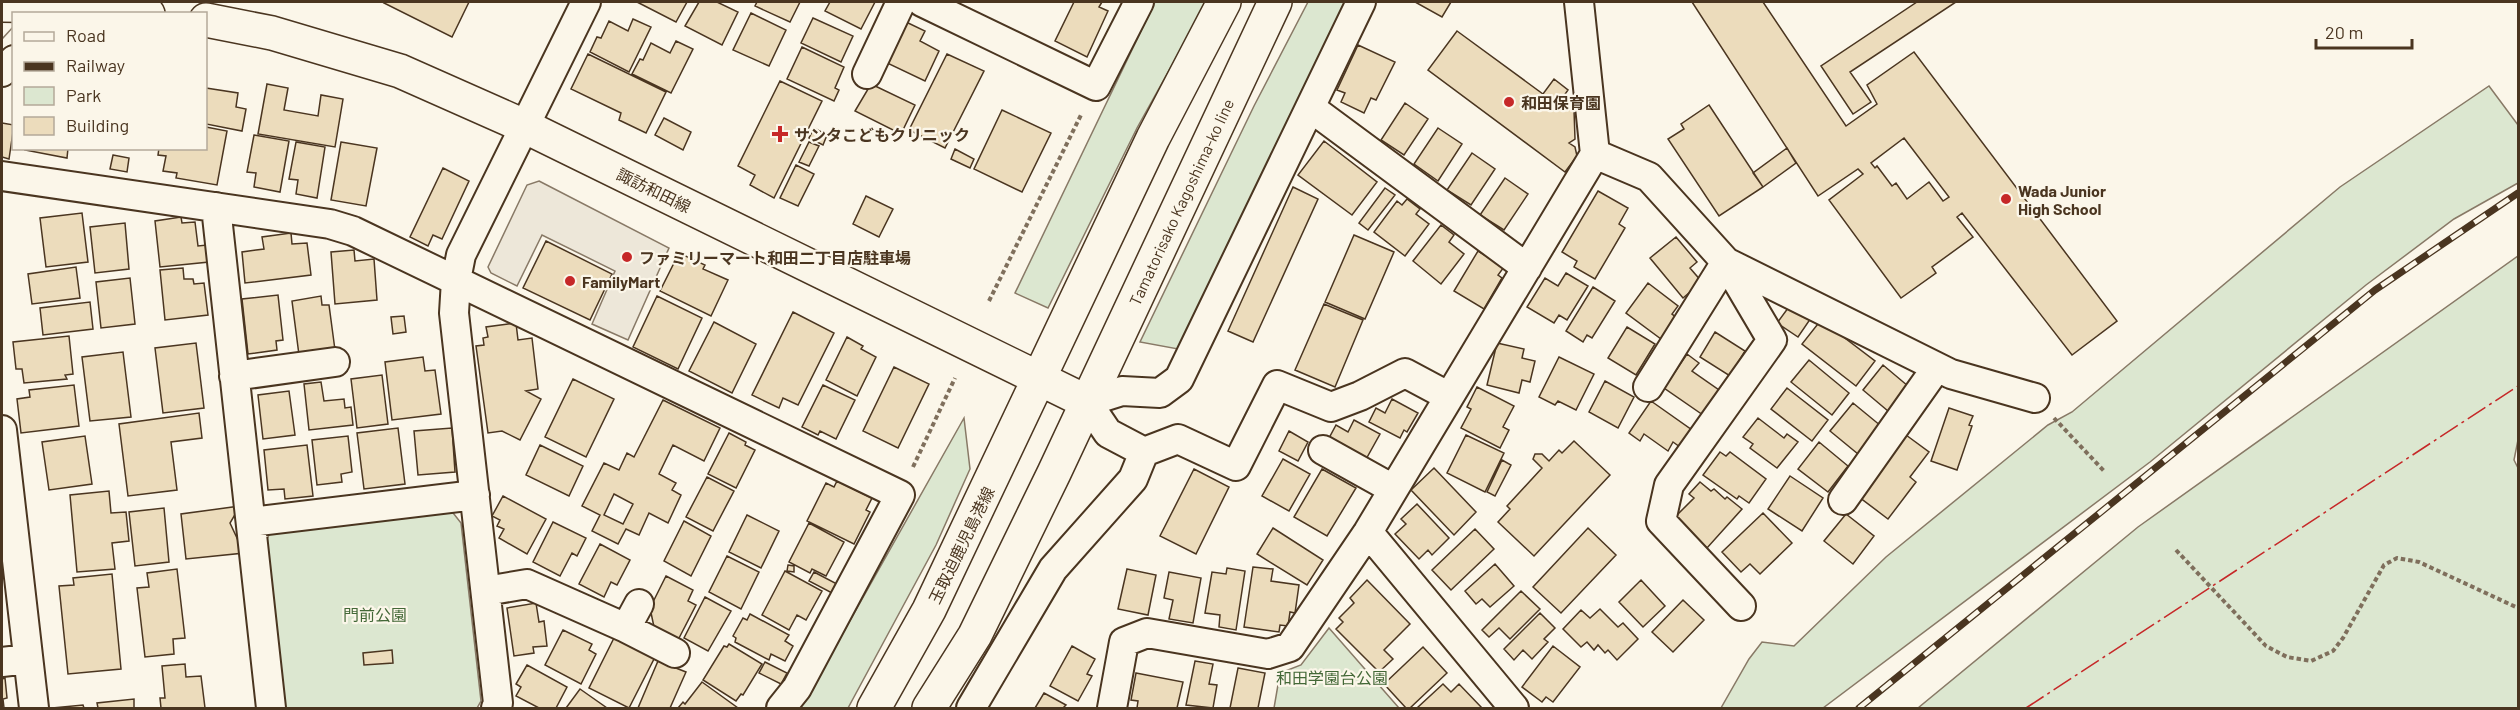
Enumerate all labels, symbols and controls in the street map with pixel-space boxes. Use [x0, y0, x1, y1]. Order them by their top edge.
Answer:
legend [12, 12, 207, 150]
scale bar [2316, 12, 2412, 50]
text: 20 m [2325, 21, 2363, 43]
text: Road [66, 24, 106, 46]
text: Railway [66, 54, 125, 76]
text: Park [66, 84, 101, 106]
place label: 和田保育園 [1521, 93, 1601, 112]
marker: 和田保育園 [1502, 95, 1516, 109]
street label: Tamatorisako Kagoshima-ko line [1125, 96, 1237, 308]
text: Building [66, 114, 129, 136]
marker: サンタこどもクリニック [771, 125, 789, 143]
place label: サンタこどもクリニック [794, 125, 970, 144]
street label: 諏訪和田線 [614, 164, 694, 216]
place label: Wada Junior High School [2018, 181, 2106, 218]
marker: Wada Junior High School [1999, 192, 2013, 206]
place label: ファミリーマート和田二丁目店駐車場 [639, 248, 911, 267]
marker: ファミリーマート和田二丁目店駐車場 [620, 250, 634, 264]
place label: FamilyMart [582, 272, 660, 291]
marker: FamilyMart [563, 274, 577, 288]
street label: 玉取迫鹿児島港線 [924, 483, 998, 607]
park label: 門前公園 [343, 605, 407, 624]
park label: 和田学園台公園 [1276, 668, 1388, 687]

